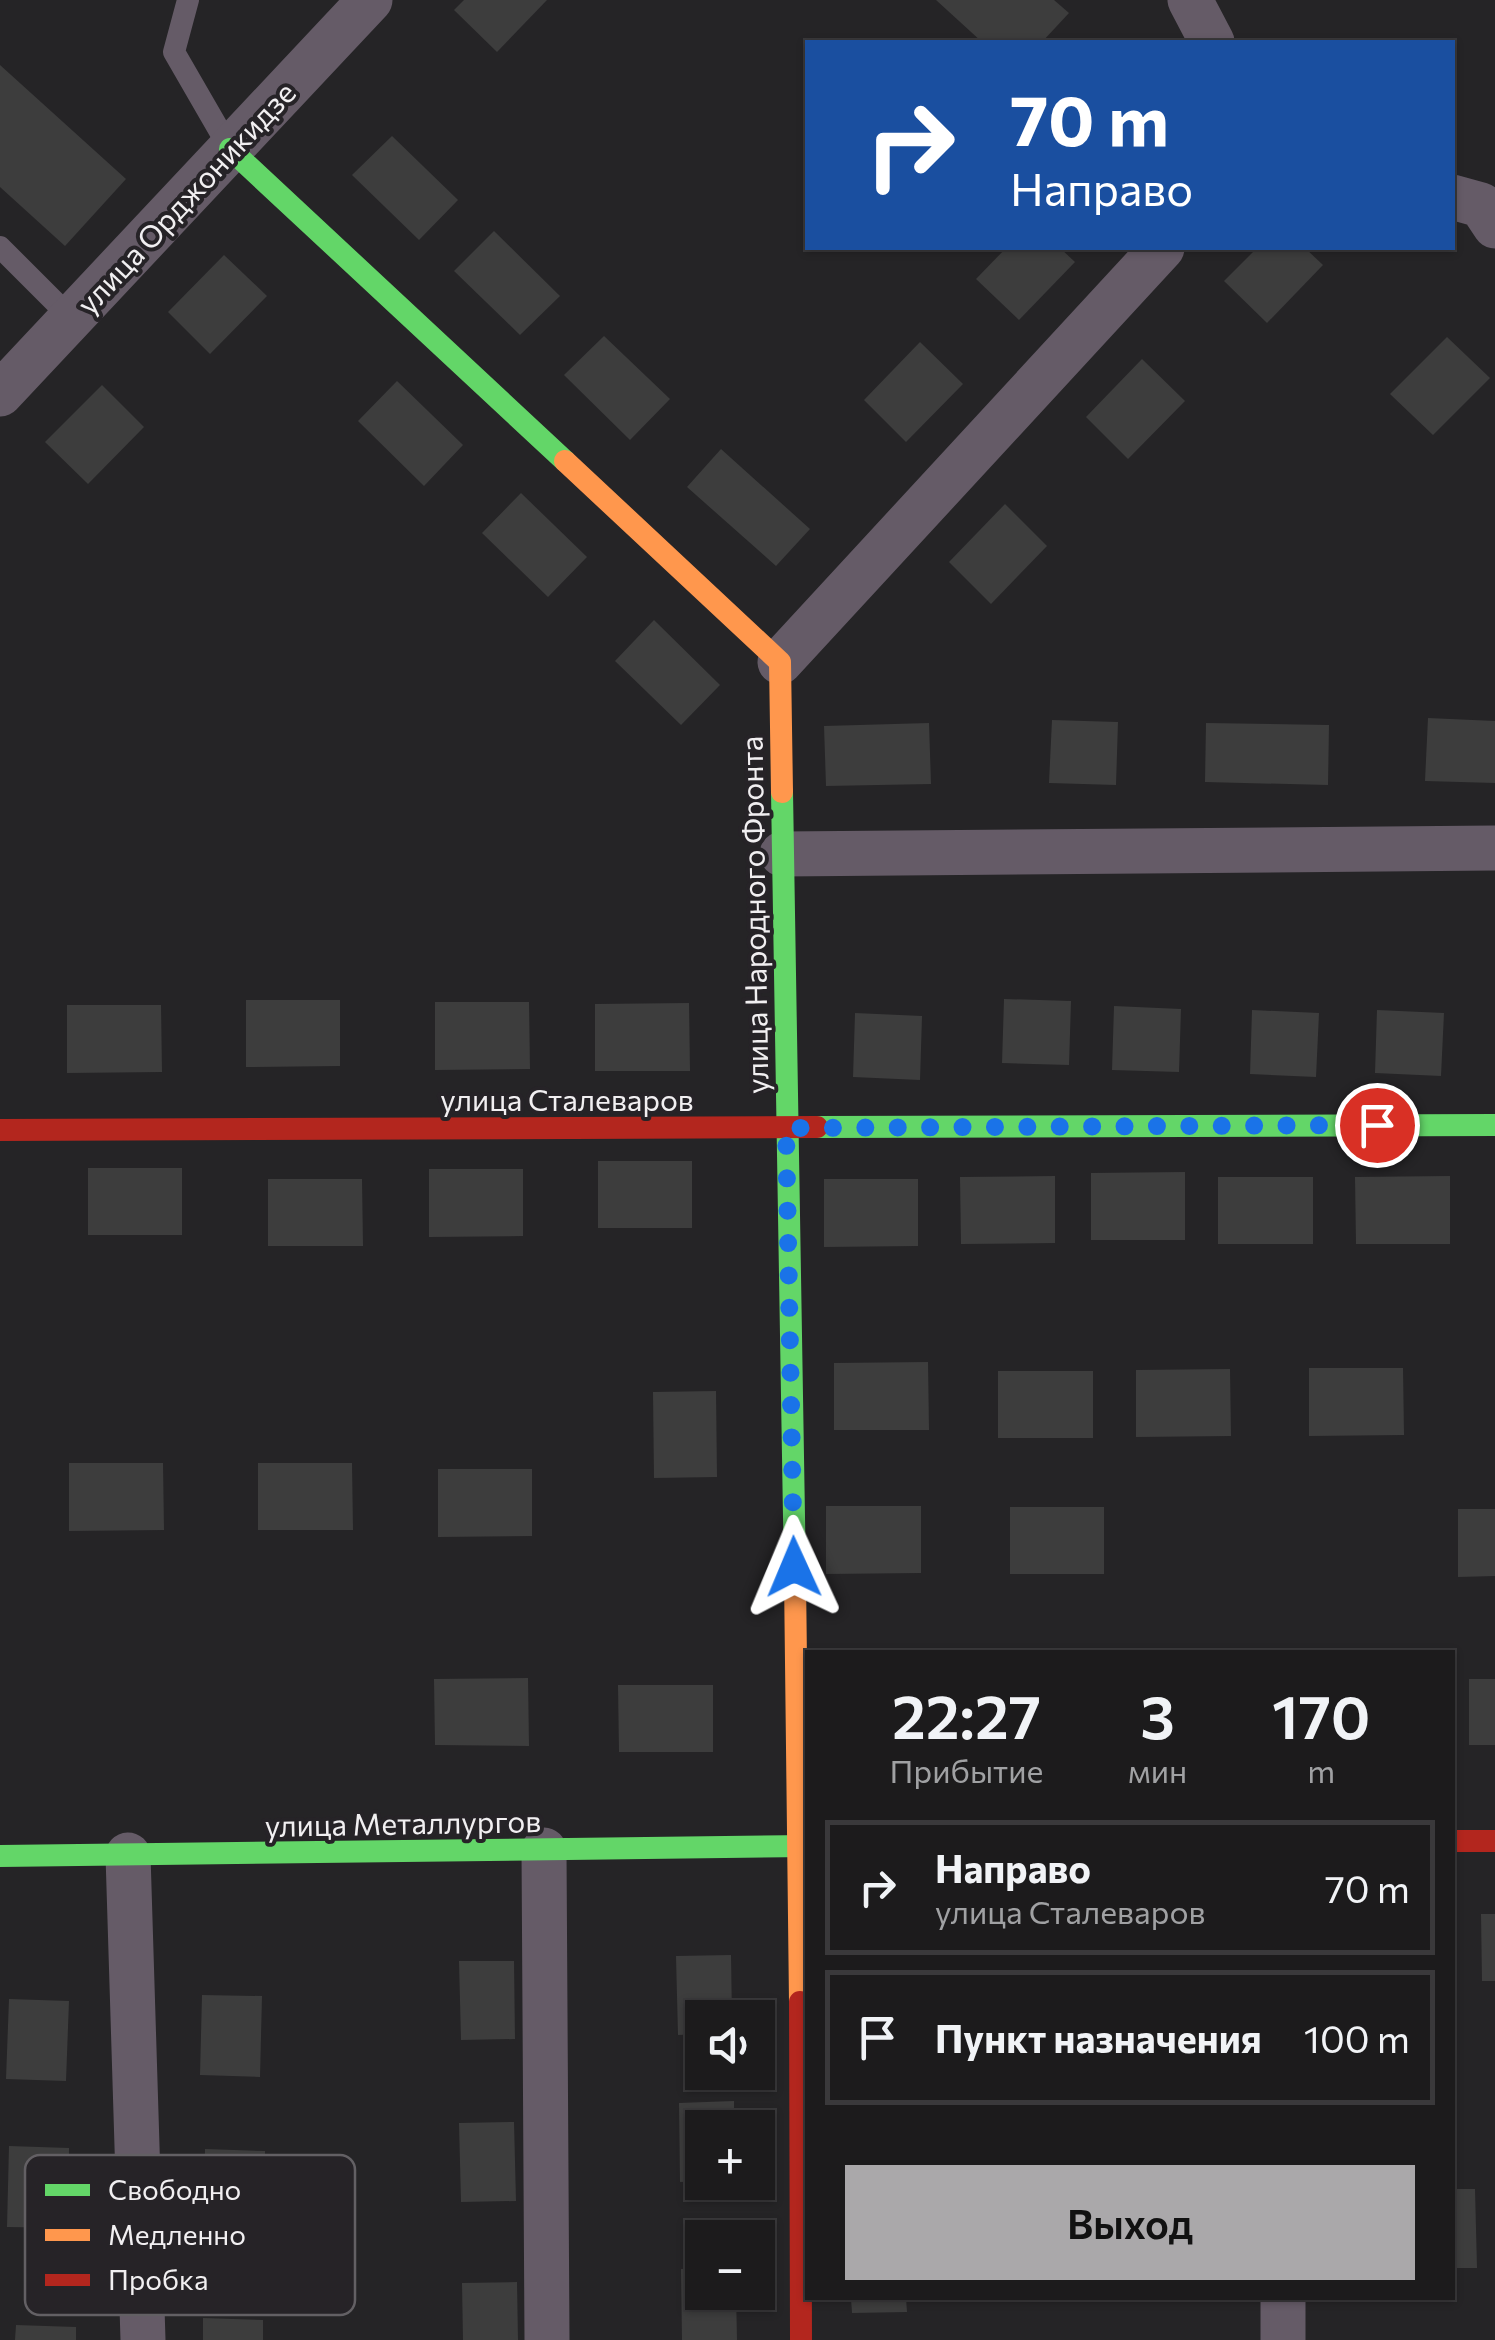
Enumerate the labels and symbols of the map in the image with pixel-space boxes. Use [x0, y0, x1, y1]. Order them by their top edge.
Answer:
street label: улица Орджоникидзе [68, 73, 302, 321]
street label: улица Народного Фронта [731, 736, 775, 1094]
street label: улица Сталеваров [440, 1080, 694, 1117]
pin [1335, 1083, 1420, 1168]
position arrow [742, 1515, 846, 1619]
street label: улица Металлургов [264, 1801, 542, 1843]
legend [25, 2155, 355, 2315]
text: Свободно [108, 2172, 241, 2206]
text: Медленно [108, 2217, 246, 2251]
text: Пробка [108, 2262, 208, 2296]

